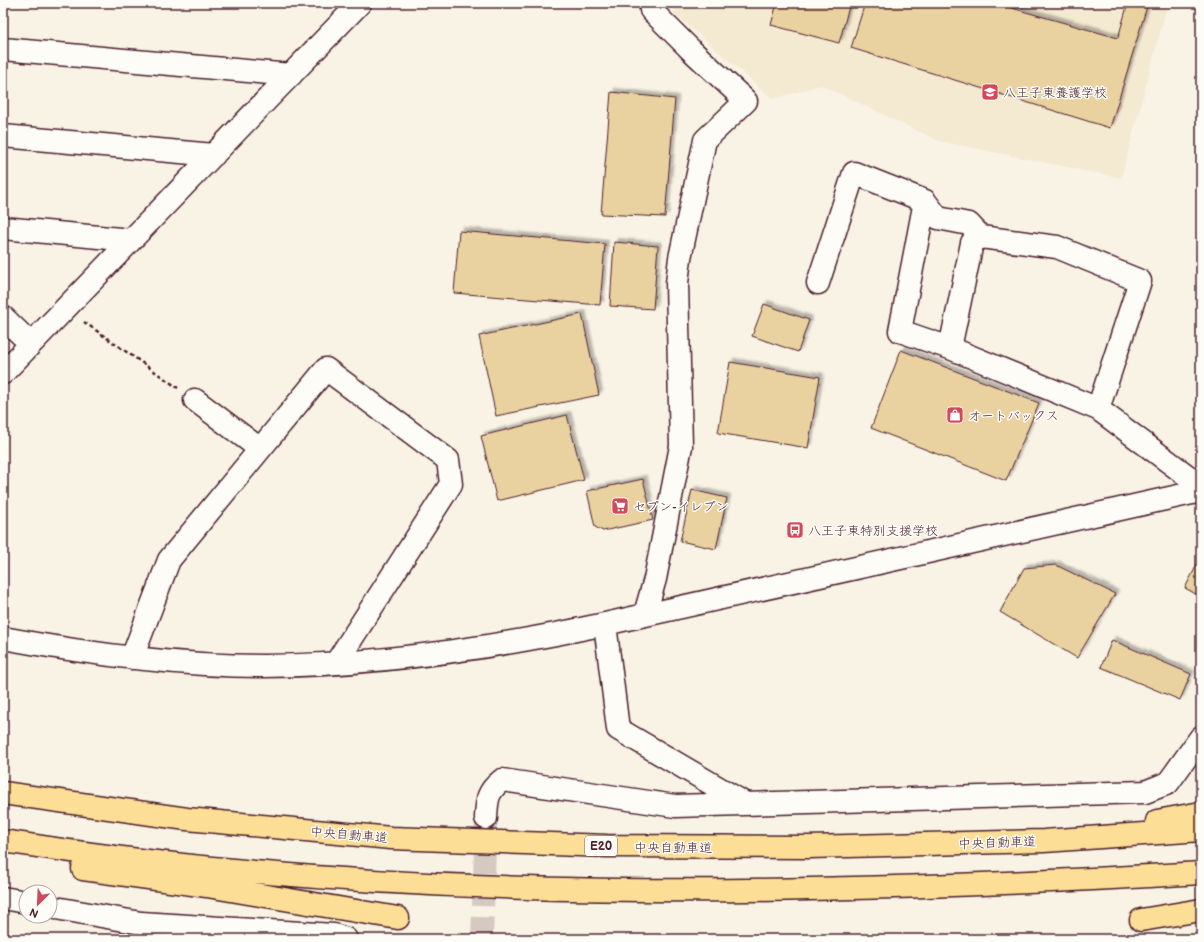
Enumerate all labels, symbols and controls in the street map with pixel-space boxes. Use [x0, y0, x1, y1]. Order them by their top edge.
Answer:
school or university icon: 八王子東養護学校 [980, 82, 1000, 102]
place label: 八王子東養護学校 [1003, 85, 1107, 101]
shop icon: オートバックス [945, 405, 965, 425]
place label: オートバックス [968, 408, 1059, 424]
supermarket icon: セブン-イレブン [610, 496, 630, 516]
place label: セブン-イレブン [633, 499, 729, 515]
bus stop icon: 八王子東特別支援学校 [785, 520, 805, 540]
place label: 八王子東特別支援学校 [808, 523, 938, 539]
street label: 中央自動車道 [309, 824, 388, 846]
street label: 中央自動車道 [958, 834, 1036, 852]
road number: E20 [585, 836, 617, 856]
street label: 中央自動車道 [634, 840, 712, 856]
north arrow [18, 884, 58, 924]
text: N [28, 905, 41, 920]

